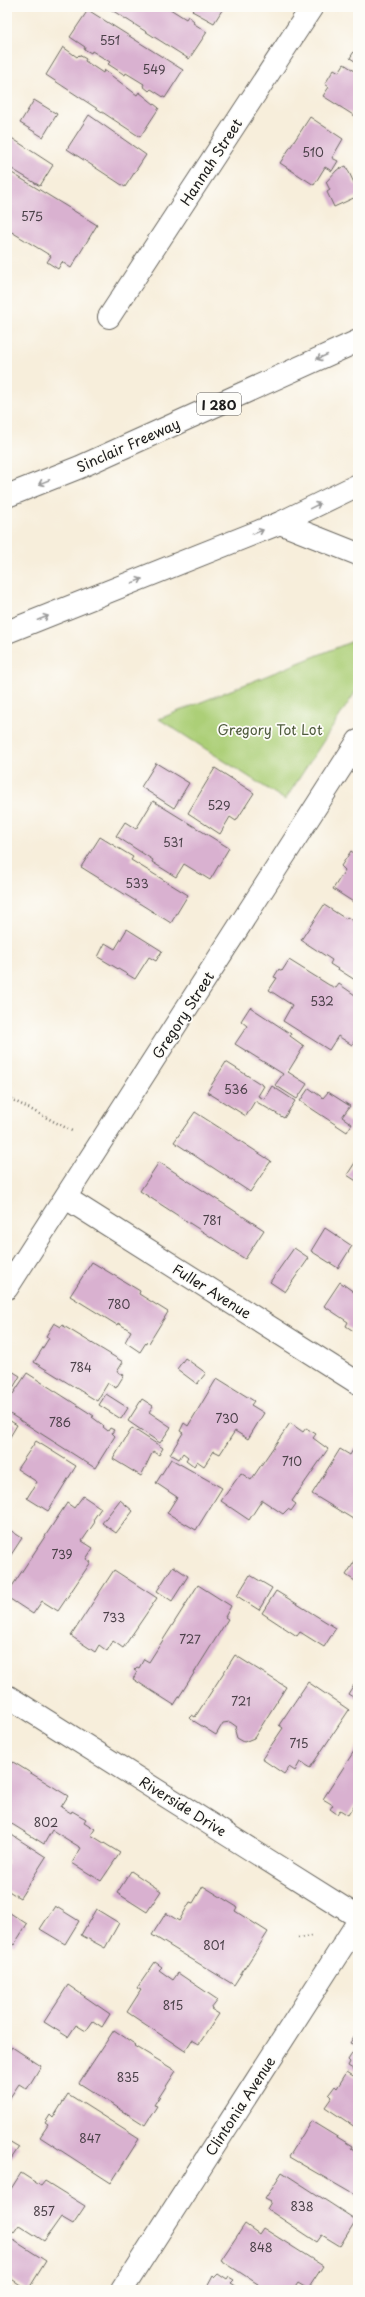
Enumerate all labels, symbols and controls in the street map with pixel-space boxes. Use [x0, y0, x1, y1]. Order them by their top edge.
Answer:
house number: 551 [100, 31, 120, 49]
house number: 549 [143, 60, 165, 78]
street label: Hannah Street [175, 114, 247, 210]
house number: 510 [302, 143, 324, 161]
house number: 575 [21, 207, 43, 225]
one-way arrow [317, 354, 329, 361]
road number: I 280 [197, 393, 241, 415]
street label: Sinclair Freeway [73, 413, 183, 477]
one-way arrow [38, 478, 50, 486]
one-way arrow [309, 502, 321, 509]
one-way arrow [251, 528, 263, 535]
one-way arrow [131, 577, 143, 584]
one-way arrow [37, 614, 49, 621]
park label: Gregory Tot Lot [217, 719, 323, 740]
house number: 529 [207, 796, 231, 814]
house number: 531 [163, 833, 183, 851]
house number: 533 [125, 874, 149, 892]
street label: Gregory Street [147, 967, 219, 1063]
house number: 532 [310, 992, 334, 1010]
house number: 536 [224, 1080, 248, 1098]
house number: 781 [203, 1211, 221, 1229]
street label: Fuller Avenue [169, 1258, 256, 1324]
house number: 780 [108, 1295, 131, 1313]
house number: 784 [70, 1358, 92, 1376]
house number: 730 [215, 1409, 239, 1427]
house number: 786 [49, 1413, 71, 1431]
house number: 710 [282, 1452, 302, 1470]
house number: 739 [51, 1545, 73, 1563]
house number: 733 [103, 1608, 125, 1626]
house number: 727 [179, 1630, 201, 1648]
house number: 721 [231, 1692, 251, 1710]
house number: 715 [290, 1734, 308, 1752]
street label: Riverside Drive [135, 1771, 231, 1841]
house number: 802 [34, 1813, 58, 1831]
house number: 801 [203, 1936, 225, 1954]
house number: 815 [163, 1996, 183, 2014]
street label: Clintonia Avenue [200, 2052, 280, 2160]
house number: 835 [117, 2068, 139, 2086]
house number: 847 [79, 2129, 101, 2147]
house number: 838 [290, 2197, 314, 2215]
house number: 857 [33, 2202, 55, 2220]
house number: 848 [249, 2238, 273, 2256]

